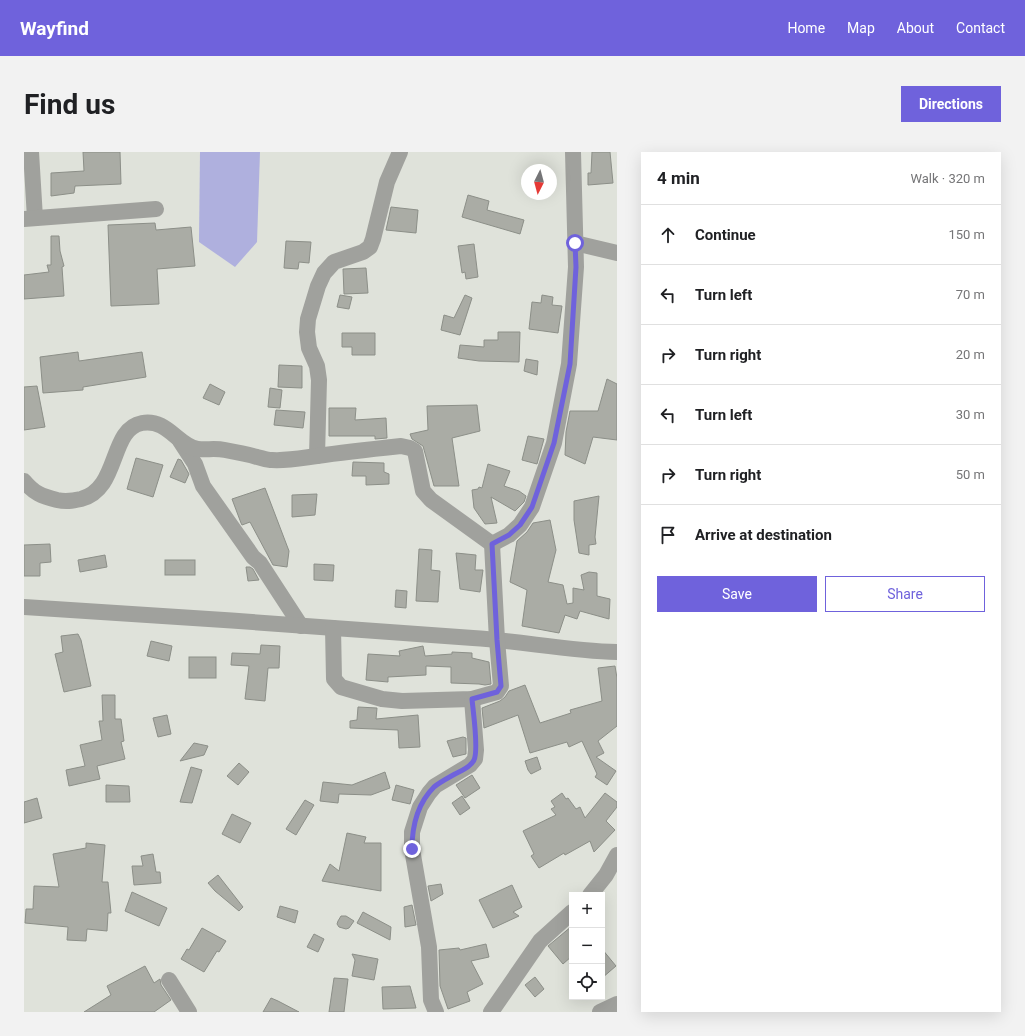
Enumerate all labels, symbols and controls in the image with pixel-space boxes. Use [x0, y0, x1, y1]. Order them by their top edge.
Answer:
text: Wayfind [20, 17, 89, 40]
text: Home [787, 20, 825, 36]
text: Map [847, 20, 875, 36]
text: About [897, 20, 934, 36]
text: Contact [956, 20, 1005, 36]
button: Directions [901, 86, 1001, 122]
text: Find us [24, 88, 115, 121]
north arrow [521, 164, 557, 200]
text: 4 min [657, 168, 700, 188]
text: Walk · 320 m [910, 171, 985, 186]
icon: ahead [657, 224, 679, 246]
text: Continue [695, 226, 756, 244]
text: 150 m [948, 227, 985, 242]
route start [566, 234, 584, 252]
icon: left [657, 284, 679, 306]
text: Turn left [695, 286, 752, 304]
text: 70 m [956, 287, 985, 302]
icon: right [657, 344, 679, 366]
text: Turn right [695, 346, 761, 364]
text: 20 m [956, 347, 985, 362]
icon: left [657, 404, 679, 426]
text: Turn left [695, 406, 752, 424]
text: 30 m [956, 407, 985, 422]
icon: right [657, 464, 679, 486]
text: Turn right [695, 466, 761, 484]
text: 50 m [956, 467, 985, 482]
icon: arrive [657, 524, 679, 546]
text: Arrive at destination [695, 526, 832, 544]
button: Save [657, 576, 817, 612]
button: Share [825, 576, 985, 612]
route end [403, 840, 421, 858]
map controls [569, 892, 605, 1000]
button: + [569, 892, 605, 928]
button: − [569, 928, 605, 964]
button: locate [569, 964, 605, 1000]

